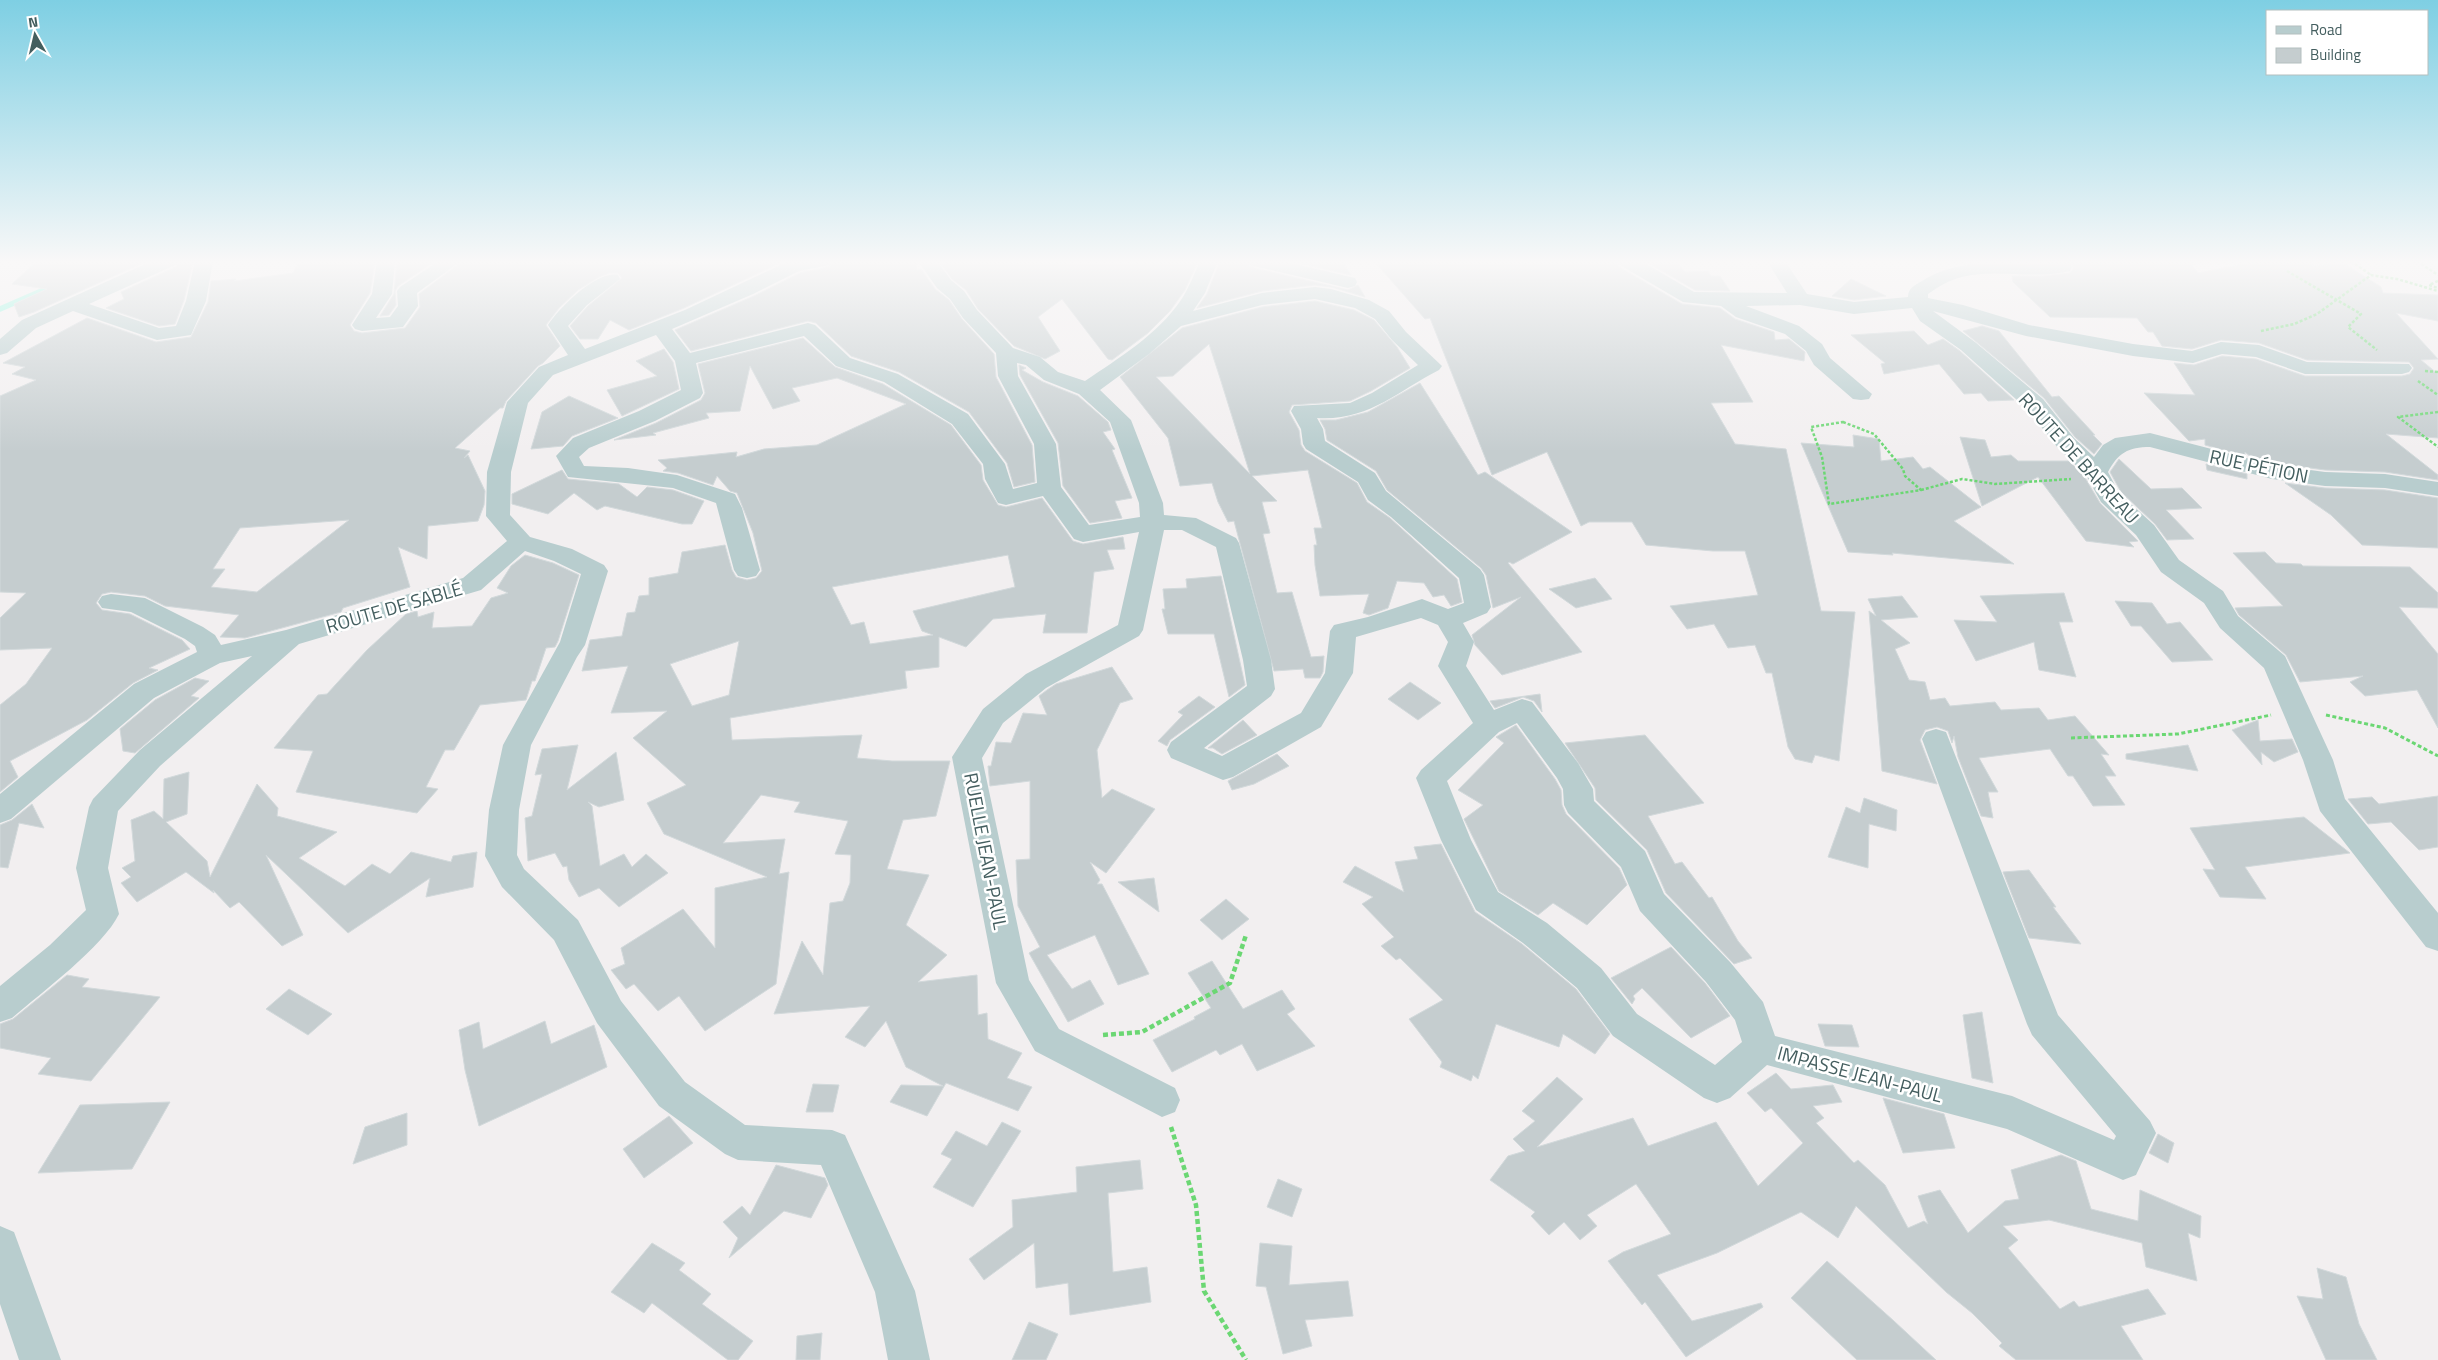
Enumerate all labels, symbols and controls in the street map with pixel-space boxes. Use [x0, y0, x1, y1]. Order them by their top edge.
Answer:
north arrow [10, 10, 60, 60]
legend [2266, 10, 2428, 75]
text: N [27, 11, 39, 33]
text: Road [2310, 18, 2342, 41]
text: Building [2310, 43, 2361, 66]
street label: ROUTE DE BARREAU [2012, 385, 2146, 530]
street label: RUE PÉTION [2207, 441, 2311, 490]
street label: ROUTE DE SABLÉ [322, 573, 466, 640]
street label: RUELLE JEAN-PAUL [957, 770, 1016, 932]
street label: IMPASSE JEAN-PAUL [1775, 1038, 1946, 1109]

